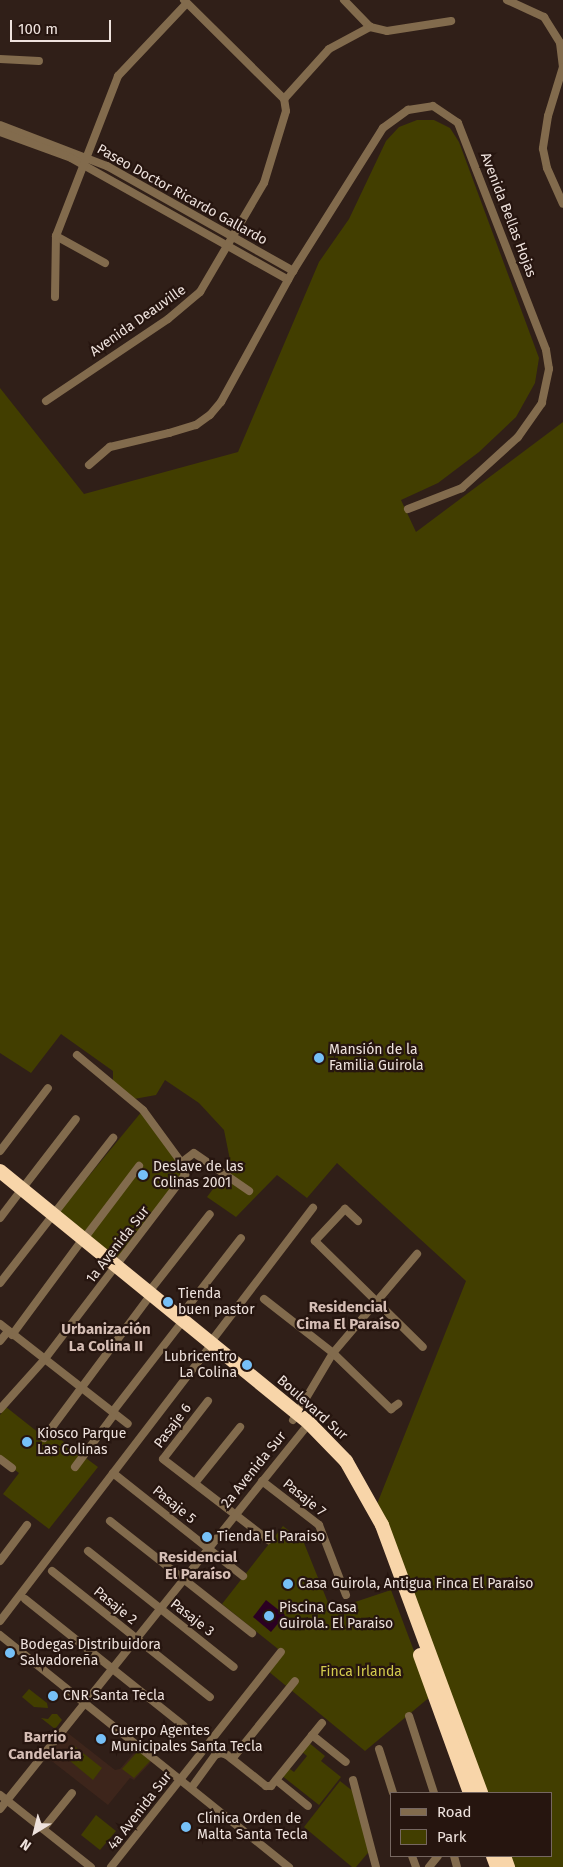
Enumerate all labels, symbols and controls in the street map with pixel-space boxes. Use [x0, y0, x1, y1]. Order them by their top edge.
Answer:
scale bar [12, 10, 114, 42]
text: 100 m [18, 20, 58, 38]
street label: Paseo Doctor Ricardo Gallardo [94, 141, 270, 249]
street label: Avenida Bellas Hojas [477, 150, 539, 280]
street label: Avenida Deauville [87, 282, 189, 360]
place label: Mansión de la Familia Guirola [329, 1042, 424, 1074]
marker: Mansión de la Familia Guirola [313, 1052, 325, 1064]
place label: Deslave de las Colinas 2001 [153, 1159, 244, 1192]
marker: Deslave de las Colinas 2001 [137, 1169, 149, 1181]
street label: 1a Avenida Sur [83, 1203, 153, 1287]
place label: Tienda buen pastor [178, 1286, 255, 1318]
marker: Tienda buen pastor [162, 1296, 174, 1308]
district label: Residencial Cima El Paraíso [296, 1298, 400, 1333]
district label: Urbanización La Colina II [61, 1320, 151, 1355]
place label: Lubricentro La Colina [164, 1349, 237, 1381]
marker: Lubricentro La Colina [241, 1359, 253, 1371]
street label: Boulevard Sur [273, 1372, 351, 1444]
street label: Pasaje 6 [151, 1400, 195, 1452]
place label: Kiosco Parque Las Colinas [37, 1426, 126, 1458]
street label: 2a Avenida Sur [218, 1428, 290, 1512]
marker: Kiosco Parque Las Colinas [21, 1436, 33, 1448]
street label: Pasaje 7 [279, 1476, 329, 1520]
street label: Pasaje 5 [149, 1482, 199, 1528]
place label: Tienda El Paraiso [217, 1529, 325, 1545]
marker: Tienda El Paraiso [201, 1531, 213, 1543]
district label: Residencial El Paraíso [159, 1548, 237, 1583]
place label: Casa Guirola, Antigua Finca El Paraiso [298, 1576, 533, 1592]
marker: Casa Guirola, Antigua Finca El Paraiso [282, 1578, 294, 1590]
street label: Pasaje 2 [90, 1583, 140, 1629]
street label: Pasaje 3 [167, 1596, 217, 1640]
place label: Piscina Casa Guirola. El Paraiso [279, 1600, 393, 1632]
marker: Piscina Casa Guirola. El Paraiso [263, 1610, 275, 1622]
place label: Bodegas Distribuidora Salvadoreña [20, 1637, 161, 1670]
marker: Bodegas Distribuidora Salvadoreña [4, 1647, 16, 1659]
park label: Finca Irlanda [320, 1664, 402, 1680]
place label: CNR Santa Tecla [63, 1688, 165, 1704]
marker: CNR Santa Tecla [47, 1690, 59, 1702]
place label: Cuerpo Agentes Municipales Santa Tecla [111, 1723, 263, 1755]
district label: Barrio Candelaria [8, 1728, 82, 1763]
marker: Cuerpo Agentes Municipales Santa Tecla [95, 1733, 107, 1745]
street label: 4a Avenida Sur [104, 1769, 176, 1853]
legend [390, 1792, 553, 1857]
text: Road [437, 1803, 472, 1821]
north arrow [10, 1807, 60, 1857]
place label: Clínica Orden de Malta Santa Tecla [197, 1811, 308, 1844]
marker: Clínica Orden de Malta Santa Tecla [179, 1820, 193, 1834]
text: Park [437, 1828, 467, 1846]
text: N [17, 1835, 35, 1854]

